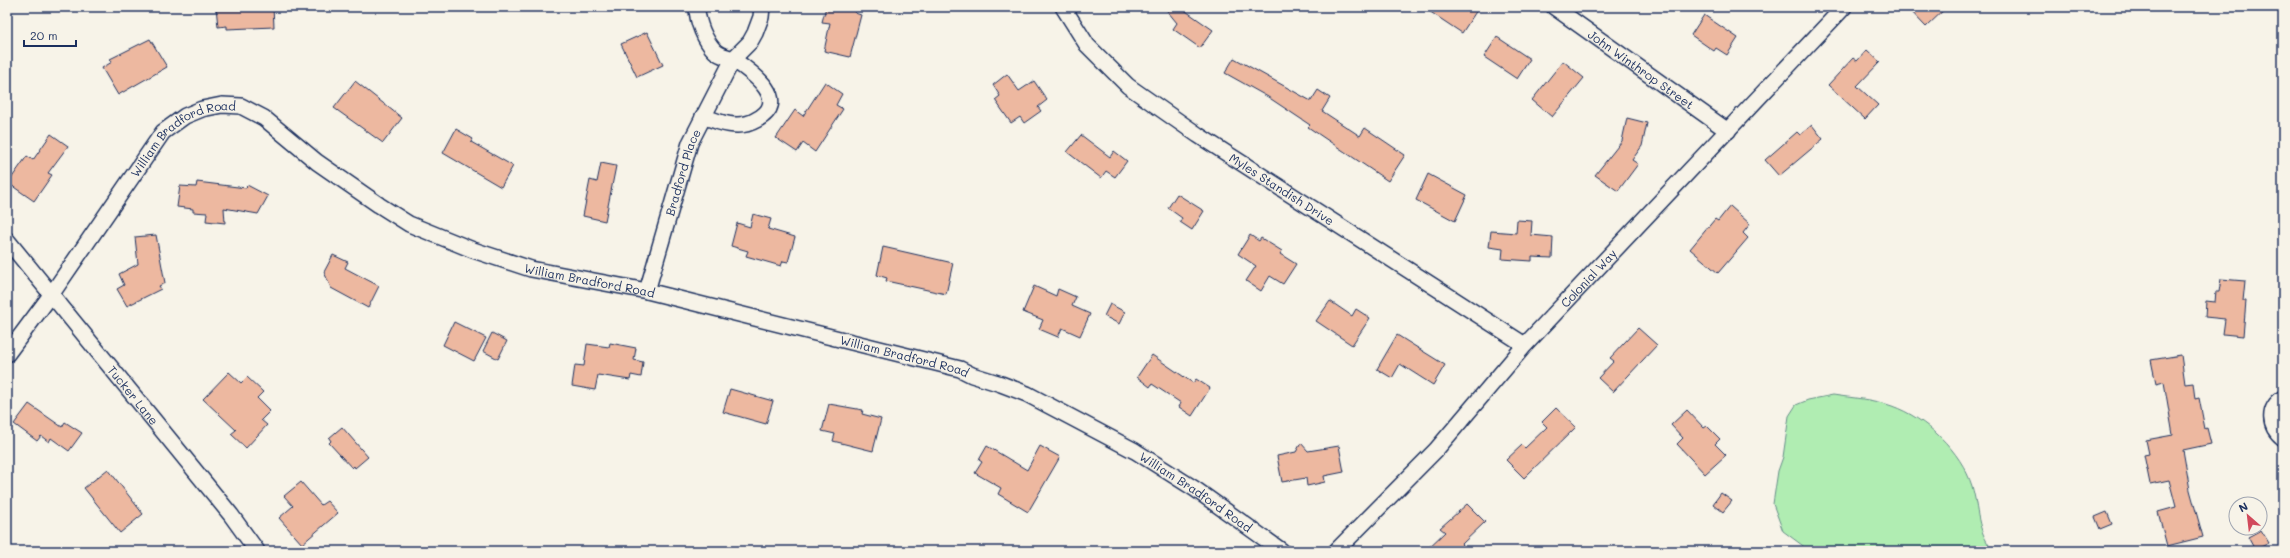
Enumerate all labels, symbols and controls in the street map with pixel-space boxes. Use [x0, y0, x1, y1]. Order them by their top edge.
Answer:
scale bar [24, 22, 76, 48]
street label: John Winthrop Street [1585, 26, 1697, 112]
text: 20 m [30, 27, 58, 43]
street label: William Bradford Road [127, 97, 237, 180]
street label: Bradford Place [661, 126, 704, 217]
street label: Myles Standish Drive [1226, 149, 1337, 228]
street label: Colonial Way [1557, 245, 1620, 311]
street label: William Bradford Road [522, 259, 657, 301]
street label: William Bradford Road [838, 331, 972, 381]
street label: Tucker Lane [104, 362, 162, 428]
street label: William Bradford Road [1137, 448, 1256, 536]
north arrow [2228, 496, 2268, 536]
text: N [2236, 498, 2250, 515]

